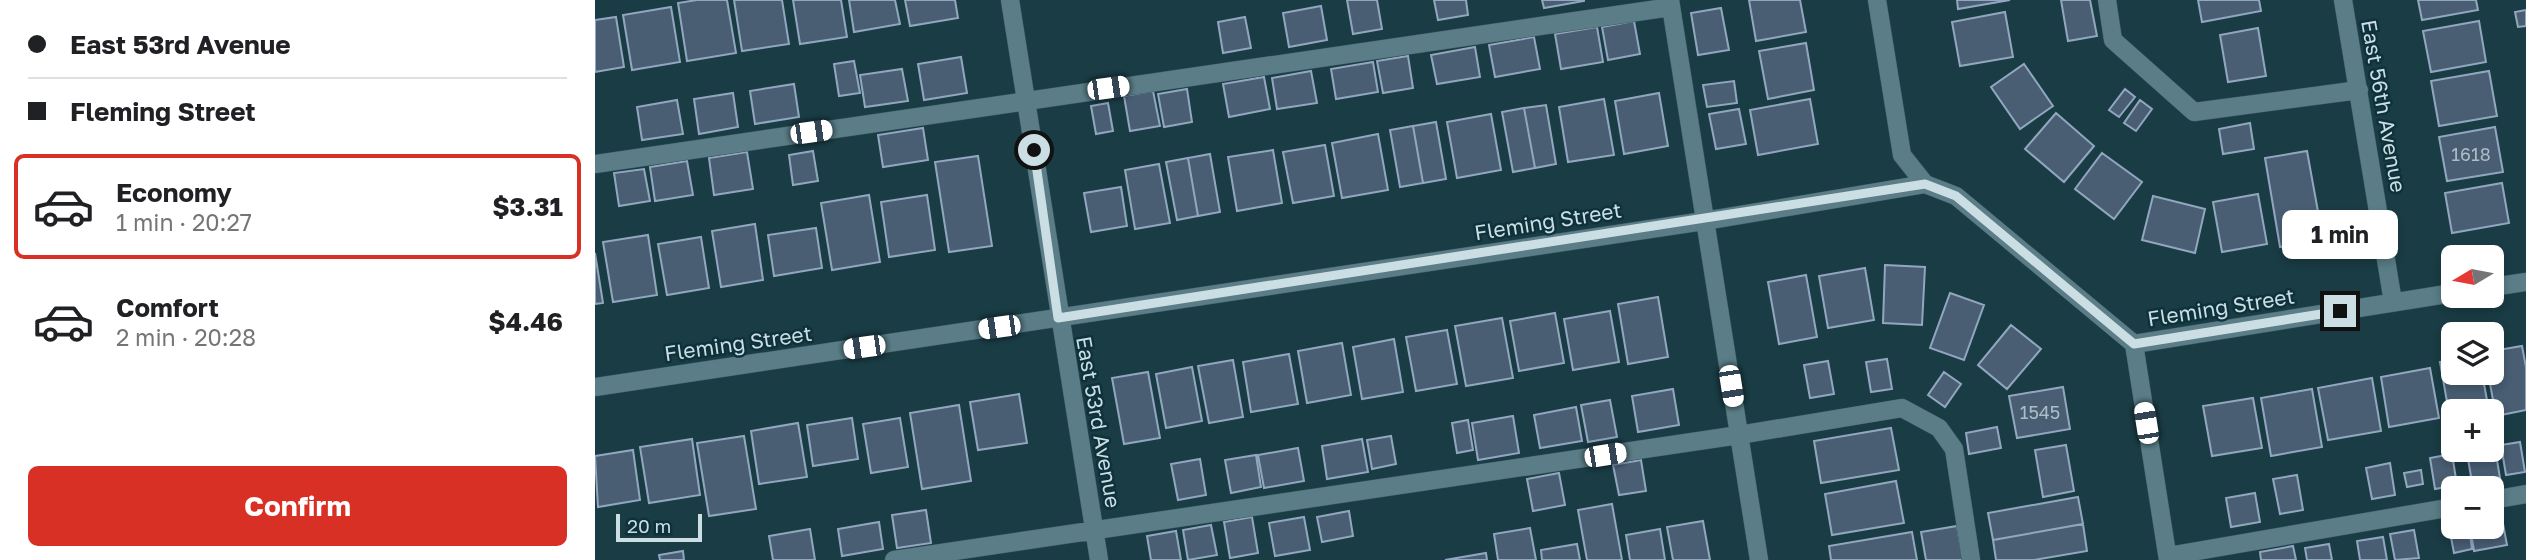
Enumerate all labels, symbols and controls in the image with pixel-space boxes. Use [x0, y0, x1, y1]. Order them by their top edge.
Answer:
street label: East 56th Avenue [2356, 18, 2412, 194]
text: East 53rd Avenue [70, 29, 291, 60]
car [1086, 75, 1131, 101]
text: Fleming Street [70, 96, 256, 127]
car [789, 119, 834, 145]
route start [1018, 134, 1050, 166]
house number: 1618 [2451, 143, 2491, 165]
icon: car [32, 175, 95, 238]
text: Economy [116, 177, 232, 208]
text: $3.31 [492, 191, 563, 222]
street label: Fleming Street [1473, 197, 1623, 245]
text: 1 min · 20:27 [116, 208, 252, 236]
callout: 1 min [2282, 210, 2398, 258]
text: 1 min [2311, 220, 2369, 248]
north arrow [2441, 245, 2504, 308]
map controls [2441, 245, 2504, 539]
street label: Fleming Street [2146, 283, 2296, 331]
icon: car [32, 290, 95, 353]
text: Comfort [116, 292, 219, 323]
route end [2324, 295, 2356, 327]
text: $4.46 [488, 306, 563, 337]
car [977, 314, 1022, 340]
street label: Fleming Street [663, 320, 813, 366]
button: layers [2441, 322, 2504, 385]
text: 2 min · 20:28 [116, 323, 256, 351]
car [842, 334, 887, 360]
street label: East 53rd Avenue [1071, 334, 1127, 510]
car [1718, 364, 1745, 408]
button: + [2441, 399, 2504, 462]
house number: 1545 [2020, 401, 2060, 423]
car [2133, 401, 2160, 445]
car [1583, 441, 1628, 469]
button: Confirm [28, 466, 567, 546]
button: − [2441, 476, 2504, 539]
scale bar [616, 511, 702, 543]
text: 20 m [627, 514, 671, 537]

